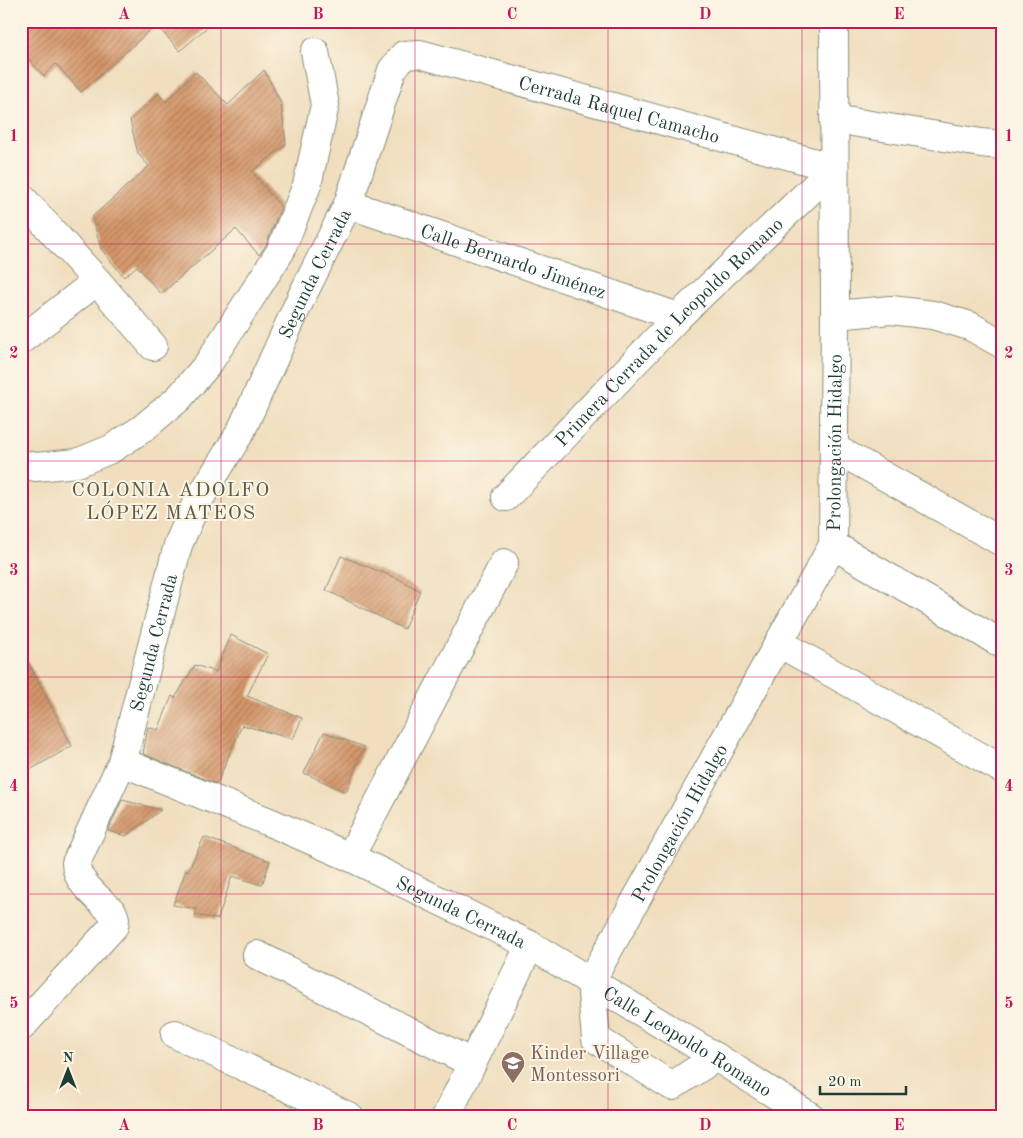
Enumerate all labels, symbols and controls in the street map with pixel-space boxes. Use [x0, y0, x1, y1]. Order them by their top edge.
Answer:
text: A [118, 7, 130, 23]
text: B [312, 7, 324, 23]
text: C [507, 7, 517, 23]
text: D [699, 7, 711, 23]
text: E [893, 7, 905, 23]
street label: Cerrada Raquel Camacho [516, 75, 721, 148]
text: 1 [9, 129, 19, 145]
text: 1 [1004, 129, 1014, 145]
street label: Segunda Cerrada [277, 206, 356, 342]
street label: Primera Cerrada de Leopoldo Romano [553, 215, 788, 451]
street label: Calle Bernardo Jiménez [417, 222, 608, 304]
text: 2 [9, 346, 19, 362]
text: 2 [1004, 346, 1014, 362]
street label: Prolongación Hidalgo [826, 354, 847, 531]
district label: COLONIA ADOLFO LÓPEZ MATEOS [72, 481, 270, 524]
text: 3 [9, 563, 19, 579]
text: 3 [1004, 563, 1014, 579]
street label: Segunda Cerrada [128, 571, 182, 714]
street label: Prolongación Hidalgo [630, 742, 732, 906]
text: 4 [9, 779, 19, 795]
text: 4 [1004, 779, 1014, 795]
street label: Segunda Cerrada [392, 874, 529, 954]
street label: Calle Leopoldo Romano [599, 984, 774, 1102]
text: 5 [9, 996, 19, 1012]
text: 5 [1004, 996, 1014, 1012]
place label: Kinder Village Montessori [530, 1045, 649, 1086]
north arrow [42, 1046, 92, 1096]
school or university icon: Kinder Village Montessori [500, 1050, 526, 1084]
text: N [63, 1051, 74, 1065]
scale bar [820, 1063, 907, 1095]
text: 20 m [828, 1075, 862, 1090]
text: A [118, 1118, 130, 1134]
text: B [312, 1118, 324, 1134]
text: C [507, 1118, 517, 1134]
text: D [699, 1118, 711, 1134]
text: E [893, 1118, 905, 1134]

